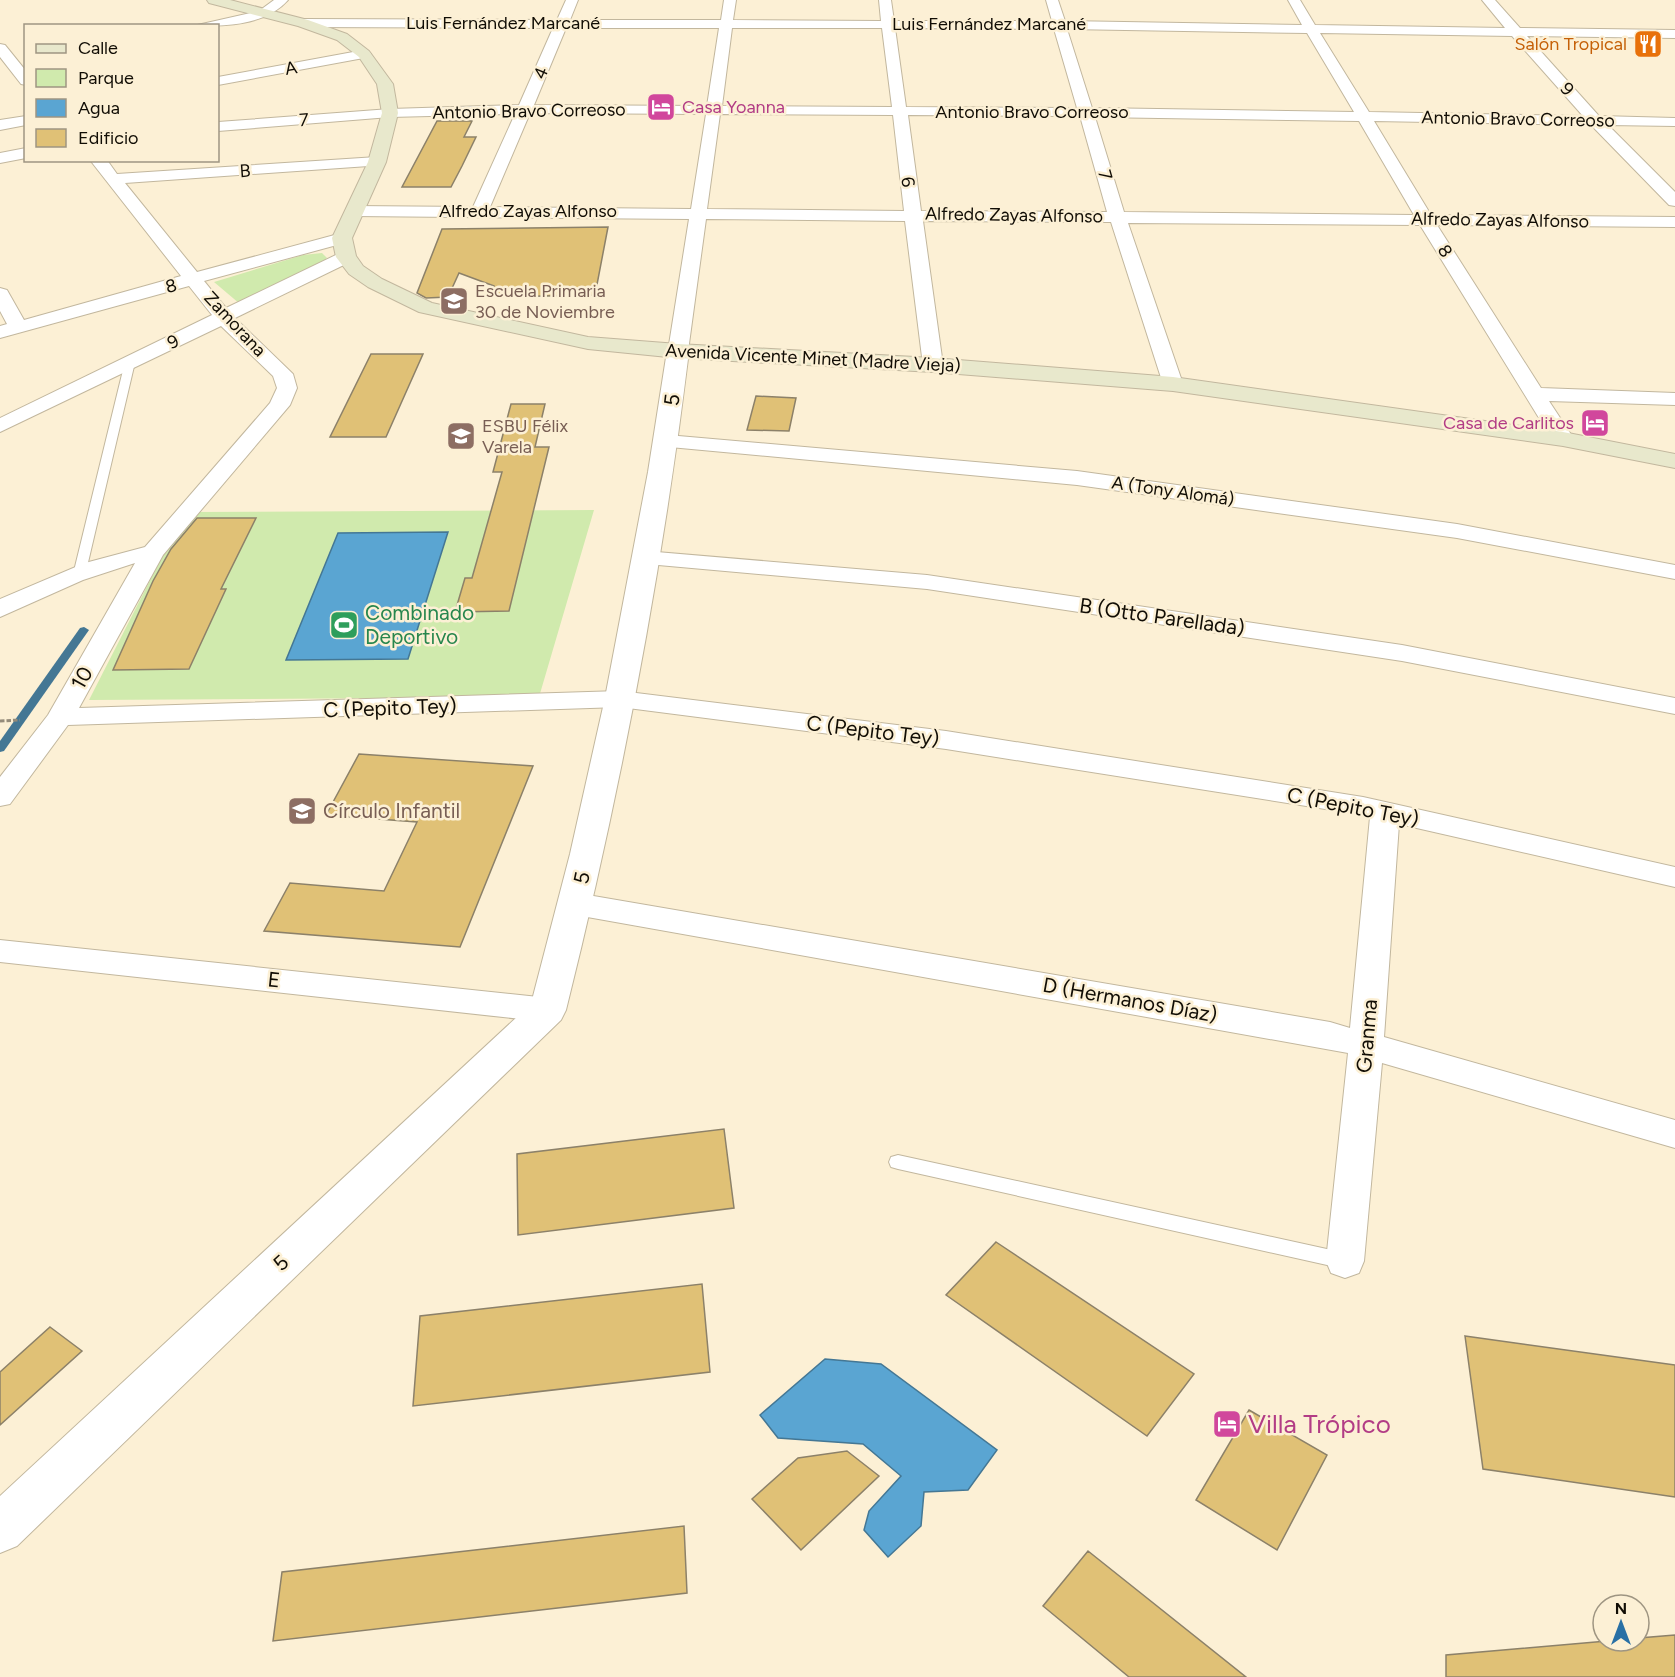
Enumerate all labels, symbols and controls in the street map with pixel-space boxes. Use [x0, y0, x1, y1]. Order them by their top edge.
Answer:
street label: Luis Fernández Marcané [406, 12, 600, 34]
street label: Luis Fernández Marcané [892, 13, 1086, 35]
legend [24, 24, 219, 162]
restaurant icon: Salón Tropical [1632, 28, 1664, 60]
place label: Salón Tropical [1515, 33, 1627, 55]
text: Calle [78, 37, 118, 59]
street label: A [283, 56, 299, 80]
street label: 4 [529, 64, 553, 82]
text: Parque [78, 67, 134, 89]
street label: 9 [1555, 78, 1579, 100]
hotel icon: Casa Yoanna [645, 91, 677, 123]
place label: Casa Yoanna [682, 96, 785, 118]
text: Agua [78, 97, 120, 119]
street label: Antonio Bravo Correoso [432, 98, 626, 124]
street label: Antonio Bravo Correoso [935, 101, 1129, 123]
street label: Antonio Bravo Correoso [1421, 106, 1615, 132]
street label: 7 [298, 109, 310, 131]
text: Edificio [78, 127, 139, 149]
street label: B [239, 160, 251, 182]
street label: 7 [1093, 167, 1117, 183]
street label: 6 [896, 175, 920, 189]
street label: Alfredo Zayas Alfonso [439, 200, 617, 222]
street label: Alfredo Zayas Alfonso [925, 202, 1103, 228]
street label: Alfredo Zayas Alfonso [1411, 207, 1589, 233]
street label: 8 [1433, 240, 1457, 262]
street label: 8 [163, 274, 179, 298]
place label: Escuela Primaria 30 de Noviembre [475, 280, 615, 323]
school or university icon: Escuela Primaria 30 de Noviembre [438, 285, 470, 317]
street label: Zamorana [199, 287, 271, 361]
street label: 9 [164, 330, 182, 354]
street label: Avenida Vicente Minet (Madre Vieja) [665, 339, 961, 377]
street label: 5 [658, 392, 685, 407]
hotel icon: Casa de Carlitos [1579, 407, 1611, 439]
place label: Casa de Carlitos [1443, 412, 1574, 434]
place label: ESBU Félix Varela [482, 415, 569, 458]
school or university icon: ESBU Félix Varela [445, 420, 477, 452]
street label: A (Tony Alomá) [1110, 472, 1236, 510]
street label: B (Otto Parellada) [1078, 593, 1246, 640]
place label: Combinado Deportivo [365, 600, 474, 649]
sports icon: Combinado Deportivo [328, 609, 360, 641]
street label: 10 [65, 662, 98, 694]
street label: C (Pepito Tey) [323, 693, 457, 722]
street label: C (Pepito Tey) [805, 710, 941, 751]
street label: C (Pepito Tey) [1285, 781, 1421, 832]
school or university icon: Círculo Infantil [286, 795, 318, 827]
place label: Círculo Infantil [323, 798, 460, 823]
street label: 5 [568, 869, 595, 886]
street label: E [267, 966, 282, 993]
street label: D (Hermanos Díaz) [1041, 972, 1219, 1027]
street label: Granma [1351, 998, 1382, 1074]
street label: 5 [268, 1249, 294, 1276]
hotel icon: Villa Trópico [1211, 1408, 1243, 1440]
place label: Villa Trópico [1248, 1408, 1391, 1440]
north arrow [1591, 1593, 1651, 1653]
text: N [1615, 1599, 1627, 1618]

